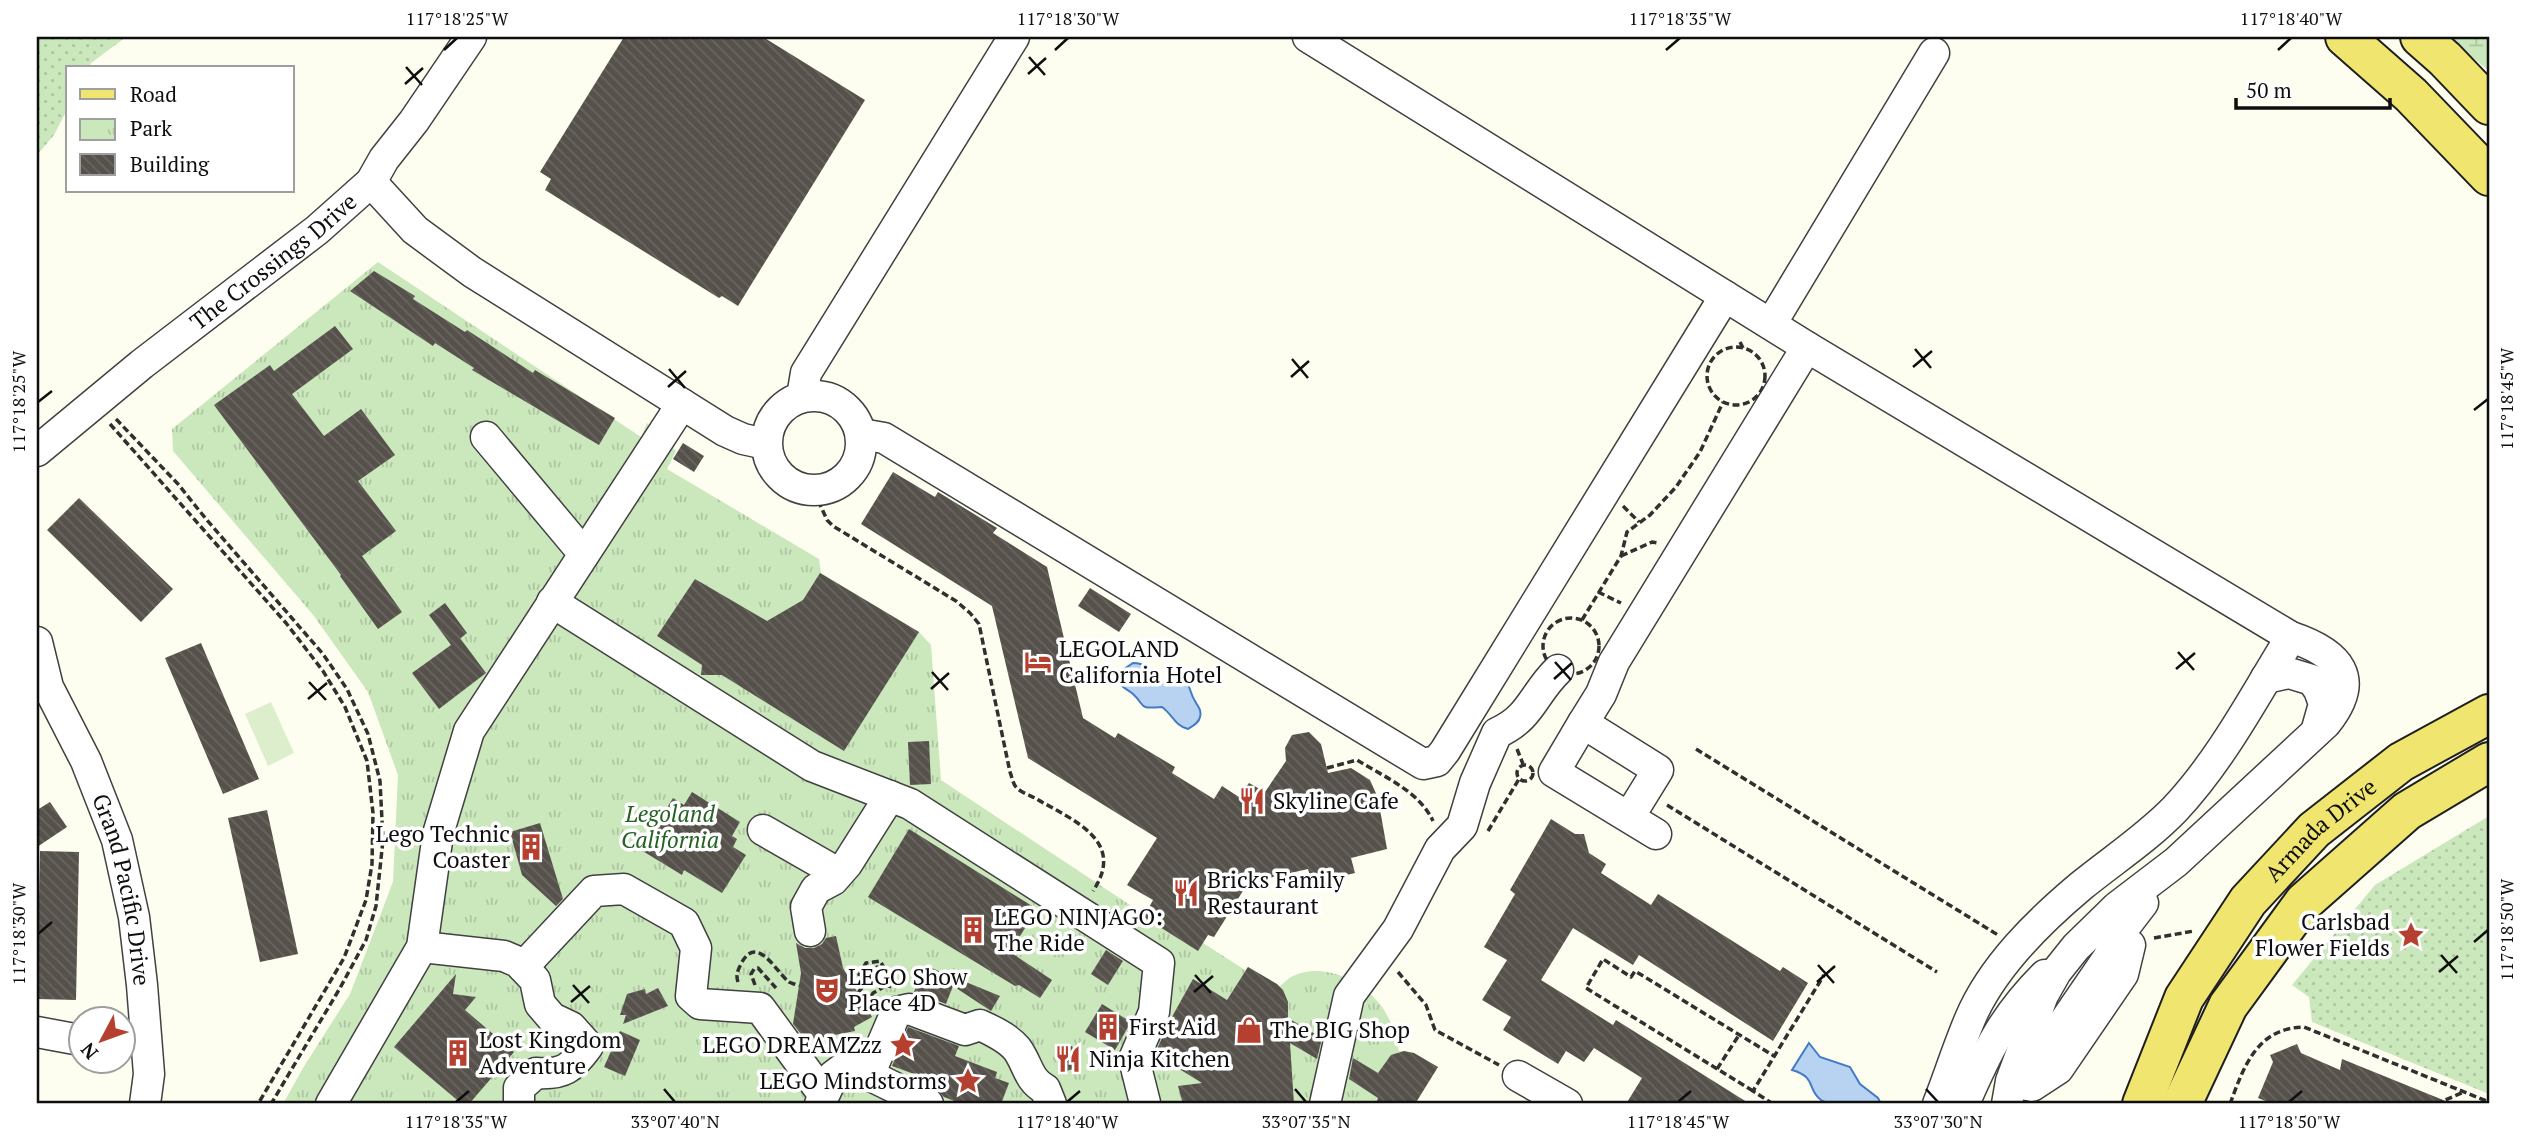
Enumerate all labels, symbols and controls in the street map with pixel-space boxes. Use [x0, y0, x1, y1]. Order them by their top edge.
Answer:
text: 117°18'25"W [406, 6, 508, 30]
text: 117°18'30"W [1017, 6, 1119, 30]
text: 117°18'35"W [1629, 6, 1731, 30]
text: 117°18'40"W [2240, 6, 2342, 30]
legend [66, 66, 294, 192]
scale bar [2236, 66, 2390, 110]
text: 50 m [2246, 76, 2292, 104]
text: Road [130, 80, 177, 108]
text: Park [130, 114, 172, 142]
text: Building [130, 150, 210, 178]
street label: The Crossings Drive [183, 186, 363, 337]
text: 117°18'45"W [2494, 348, 2518, 450]
text: 117°18'25"W [6, 351, 30, 453]
place label: LEGOLAND California Hotel [1059, 633, 1222, 690]
hotel icon: LEGOLAND California Hotel [1023, 647, 1053, 677]
street label: Armada Drive [2258, 771, 2383, 888]
place label: Skyline Cafe [1273, 785, 1399, 816]
restaurant icon: Skyline Cafe [1237, 786, 1267, 816]
street label: Grand Pacific Drive [85, 789, 158, 987]
park label: Legoland California [621, 798, 719, 855]
place label: Lego Technic Coaster [376, 818, 510, 875]
building icon: Lego Technic Coaster [516, 832, 546, 862]
place label: Bricks Family Restaurant [1207, 864, 1345, 921]
restaurant icon: Bricks Family Restaurant [1171, 878, 1201, 908]
text: 117°18'50"W [2494, 879, 2518, 981]
text: 117°18'30"W [6, 883, 30, 985]
place label: LEGO NINJAGO: The Ride [994, 901, 1163, 958]
place label: Carlsbad Flower Fields [2255, 906, 2390, 963]
building icon: LEGO NINJAGO: The Ride [958, 915, 988, 945]
place icon: Carlsbad Flower Fields [2396, 920, 2426, 950]
place label: LEGO Show Place 4D [848, 961, 968, 1018]
theatre icon: LEGO Show Place 4D [812, 975, 842, 1005]
north arrow [66, 1004, 136, 1074]
place label: First Aid [1129, 1011, 1217, 1042]
building icon: First Aid [1093, 1012, 1123, 1042]
place label: The BIG Shop [1270, 1014, 1410, 1045]
shop icon: The BIG Shop [1234, 1015, 1264, 1045]
place label: Lost Kingdom Adventure [479, 1024, 621, 1081]
place label: LEGO DREAMZzz [702, 1029, 882, 1060]
place icon: LEGO DREAMZzz [888, 1030, 918, 1060]
text: N [74, 1037, 103, 1065]
building icon: Lost Kingdom Adventure [443, 1038, 473, 1068]
place label: Ninja Kitchen [1089, 1043, 1230, 1074]
restaurant icon: Ninja Kitchen [1053, 1044, 1083, 1074]
place label: LEGO Mindstorms [759, 1065, 947, 1096]
place icon: LEGO Mindstorms [953, 1066, 983, 1096]
text: 117°18'35"W [405, 1109, 507, 1133]
text: 33°07'40"N [630, 1109, 720, 1133]
text: 117°18'40"W [1016, 1109, 1118, 1133]
text: 33°07'35"N [1261, 1109, 1351, 1133]
text: 117°18'45"W [1627, 1109, 1729, 1133]
text: 33°07'30"N [1893, 1109, 1983, 1133]
text: 117°18'50"W [2238, 1109, 2340, 1133]

